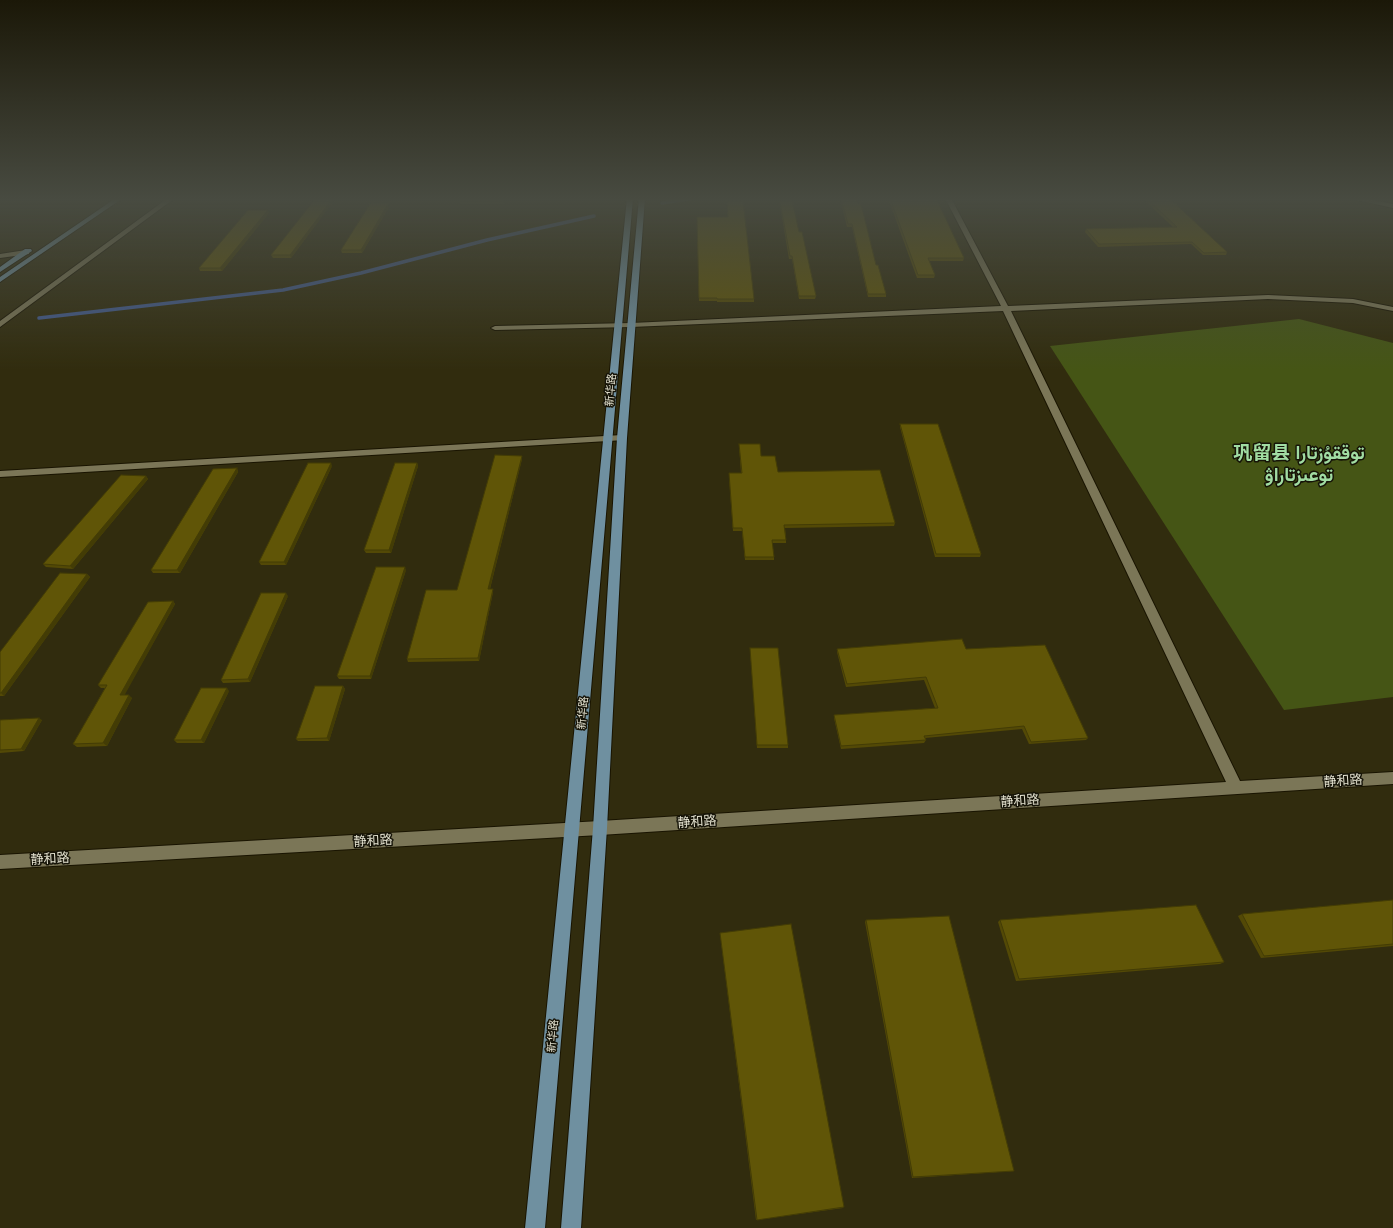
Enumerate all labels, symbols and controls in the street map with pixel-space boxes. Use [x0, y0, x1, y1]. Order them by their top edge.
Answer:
street label: 新华路 [603, 373, 619, 407]
district label: 巩留县 توققۇزتارا توعىزتاراۋ [1233, 442, 1365, 486]
street label: 新华路 [575, 696, 591, 730]
street label: 静和路 [1323, 772, 1363, 790]
street label: 静和路 [1000, 792, 1040, 810]
street label: 静和路 [677, 813, 717, 831]
street label: 静和路 [353, 832, 393, 850]
street label: 静和路 [30, 850, 70, 868]
street label: 新华路 [545, 1019, 561, 1053]

